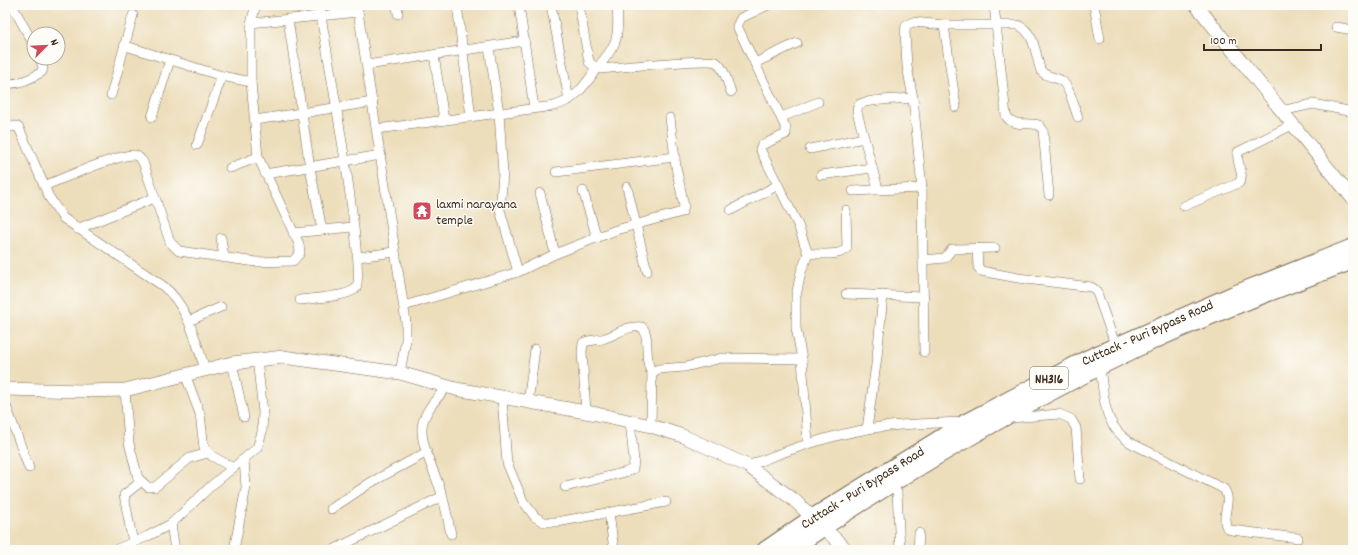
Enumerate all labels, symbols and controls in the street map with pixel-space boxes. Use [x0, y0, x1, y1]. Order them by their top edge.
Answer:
north arrow [26, 26, 66, 66]
scale bar [1204, 26, 1321, 52]
text: 100 m [1210, 33, 1237, 50]
text: N [45, 37, 62, 49]
place label: laxmi narayana temple [436, 195, 517, 231]
temple icon: laxmi narayana temple [411, 200, 433, 222]
street label: Cuttack - Puri Bypass Road [1079, 296, 1217, 372]
road number: NH316 [1030, 367, 1068, 389]
street label: Cuttack - Puri Bypass Road [797, 443, 929, 535]

